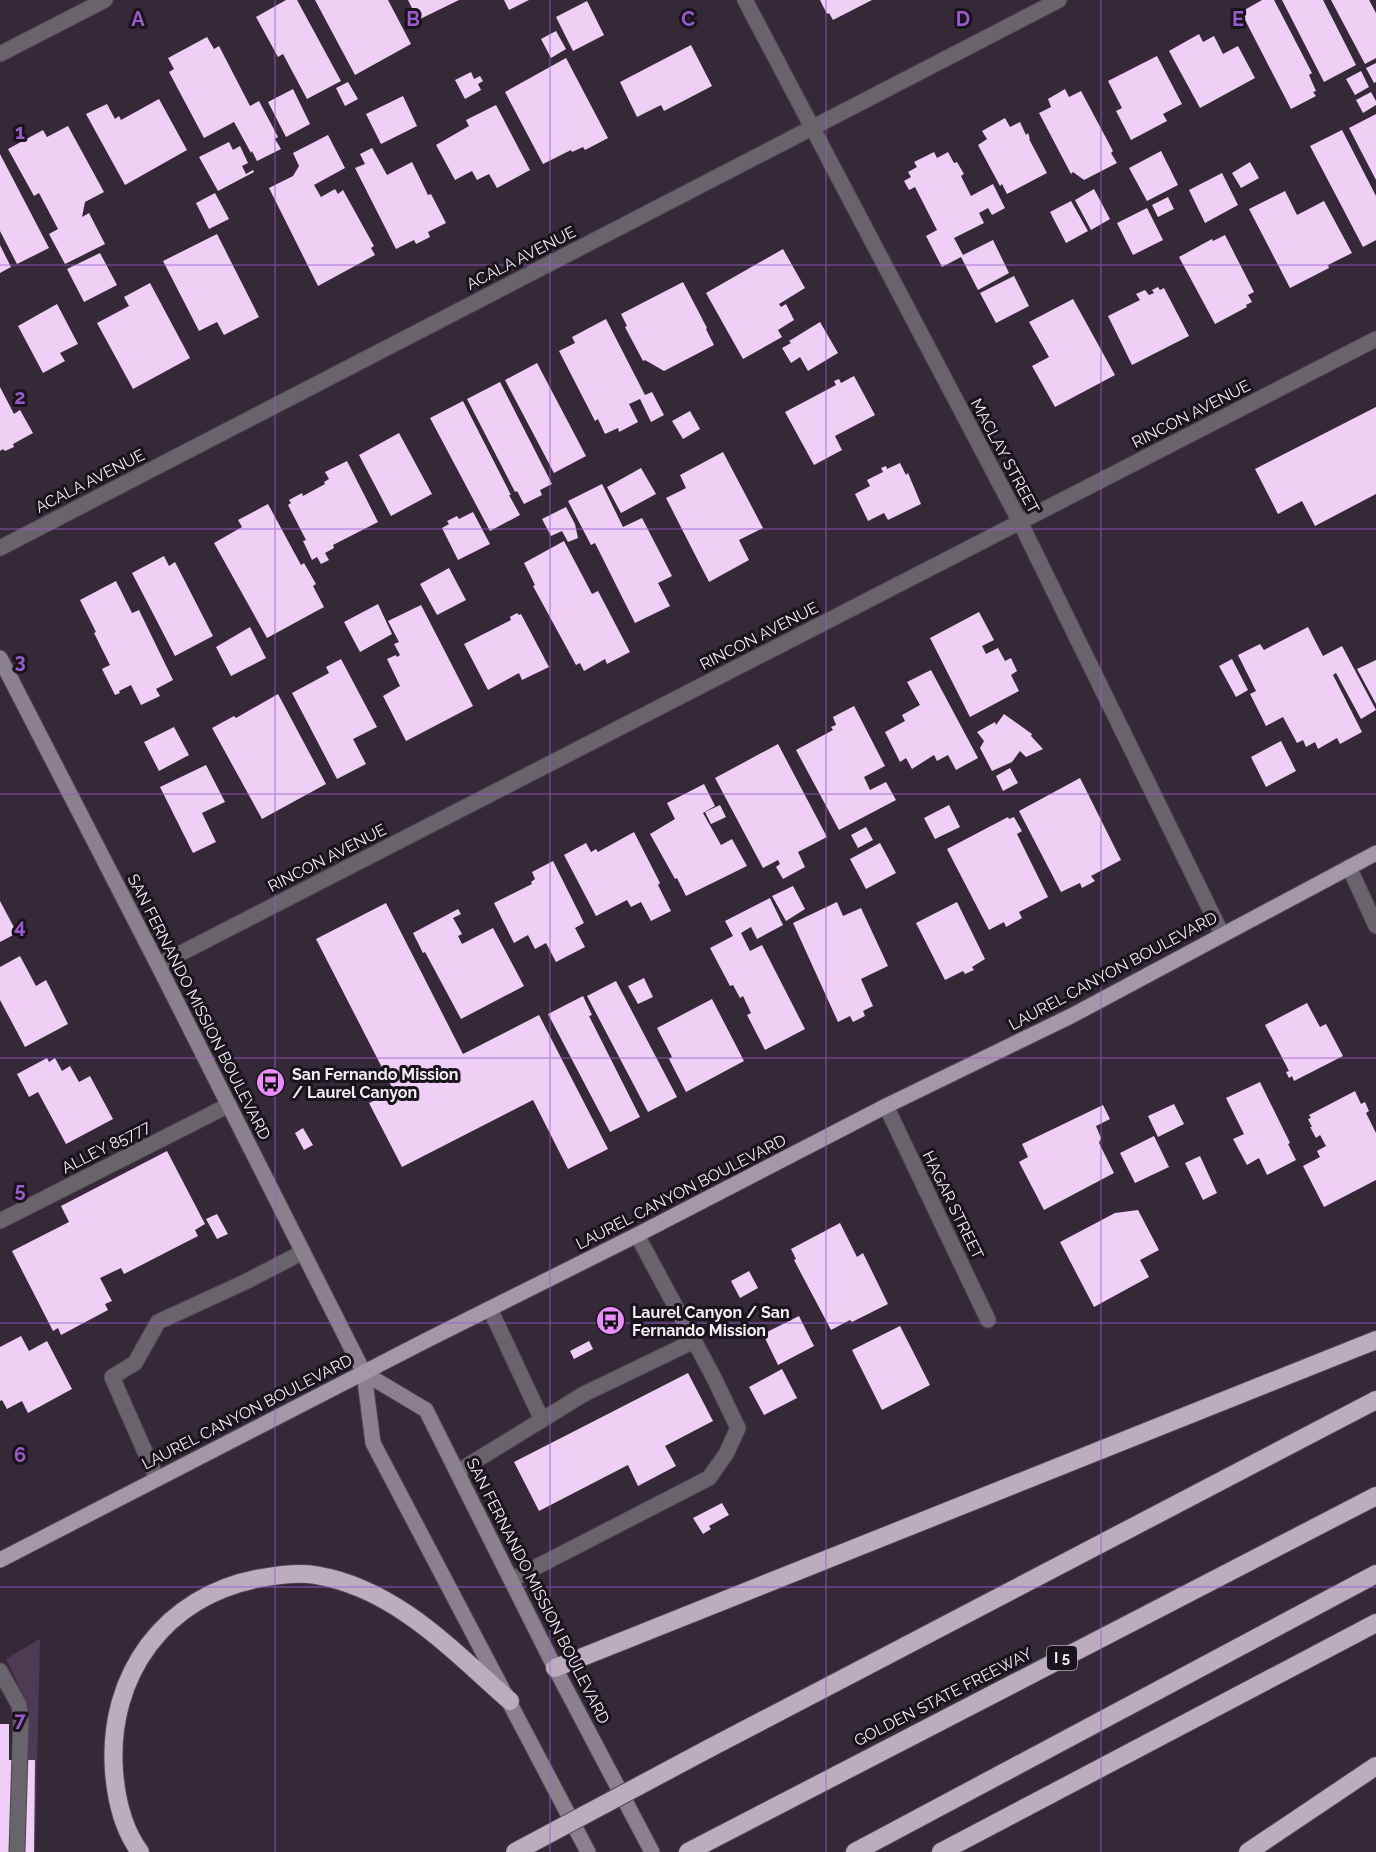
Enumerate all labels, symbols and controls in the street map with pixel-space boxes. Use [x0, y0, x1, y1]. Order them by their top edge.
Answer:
text: A [131, 7, 145, 31]
text: B [406, 7, 420, 31]
text: C [681, 7, 695, 31]
text: D [956, 7, 970, 31]
text: E [1232, 7, 1244, 31]
text: 1 [15, 120, 25, 144]
street label: ACALA AVENUE [463, 222, 579, 294]
street label: RINCON AVENUE [1129, 376, 1254, 452]
text: 2 [14, 385, 26, 409]
street label: MACLAY STREET [967, 395, 1043, 517]
street label: ACALA AVENUE [32, 445, 148, 517]
street label: RINCON AVENUE [697, 598, 822, 674]
text: 3 [14, 649, 26, 673]
street label: RINCON AVENUE [265, 820, 390, 896]
street label: SAN FERNANDO MISSION BOULEVARD [123, 871, 275, 1143]
street label: LAUREL CANYON BOULEVARD [1005, 908, 1221, 1034]
text: 4 [14, 914, 26, 938]
place label: San Fernando Mission / Laurel Canyon [292, 1065, 458, 1102]
bus stop icon: San Fernando Mission / Laurel Canyon [255, 1067, 287, 1099]
street label: ALLEY 85777 [58, 1116, 154, 1177]
street label: LAUREL CANYON BOULEVARD [573, 1131, 789, 1253]
street label: HAGAR STREET [919, 1148, 988, 1262]
text: 5 [14, 1178, 26, 1202]
place label: Laurel Canyon / San Fernando Mission [632, 1303, 790, 1340]
bus stop icon: Laurel Canyon / San Fernando Mission [595, 1305, 627, 1337]
street label: LAUREL CANYON BOULEVARD [139, 1351, 355, 1473]
text: 6 [14, 1443, 26, 1467]
street label: SAN FERNANDO MISSION BOULEVARD [462, 1455, 614, 1727]
street label: GOLDEN STATE FREEWAY [851, 1644, 1036, 1750]
road number: I 5 [1047, 1646, 1077, 1670]
text: 7 [14, 1708, 26, 1732]

